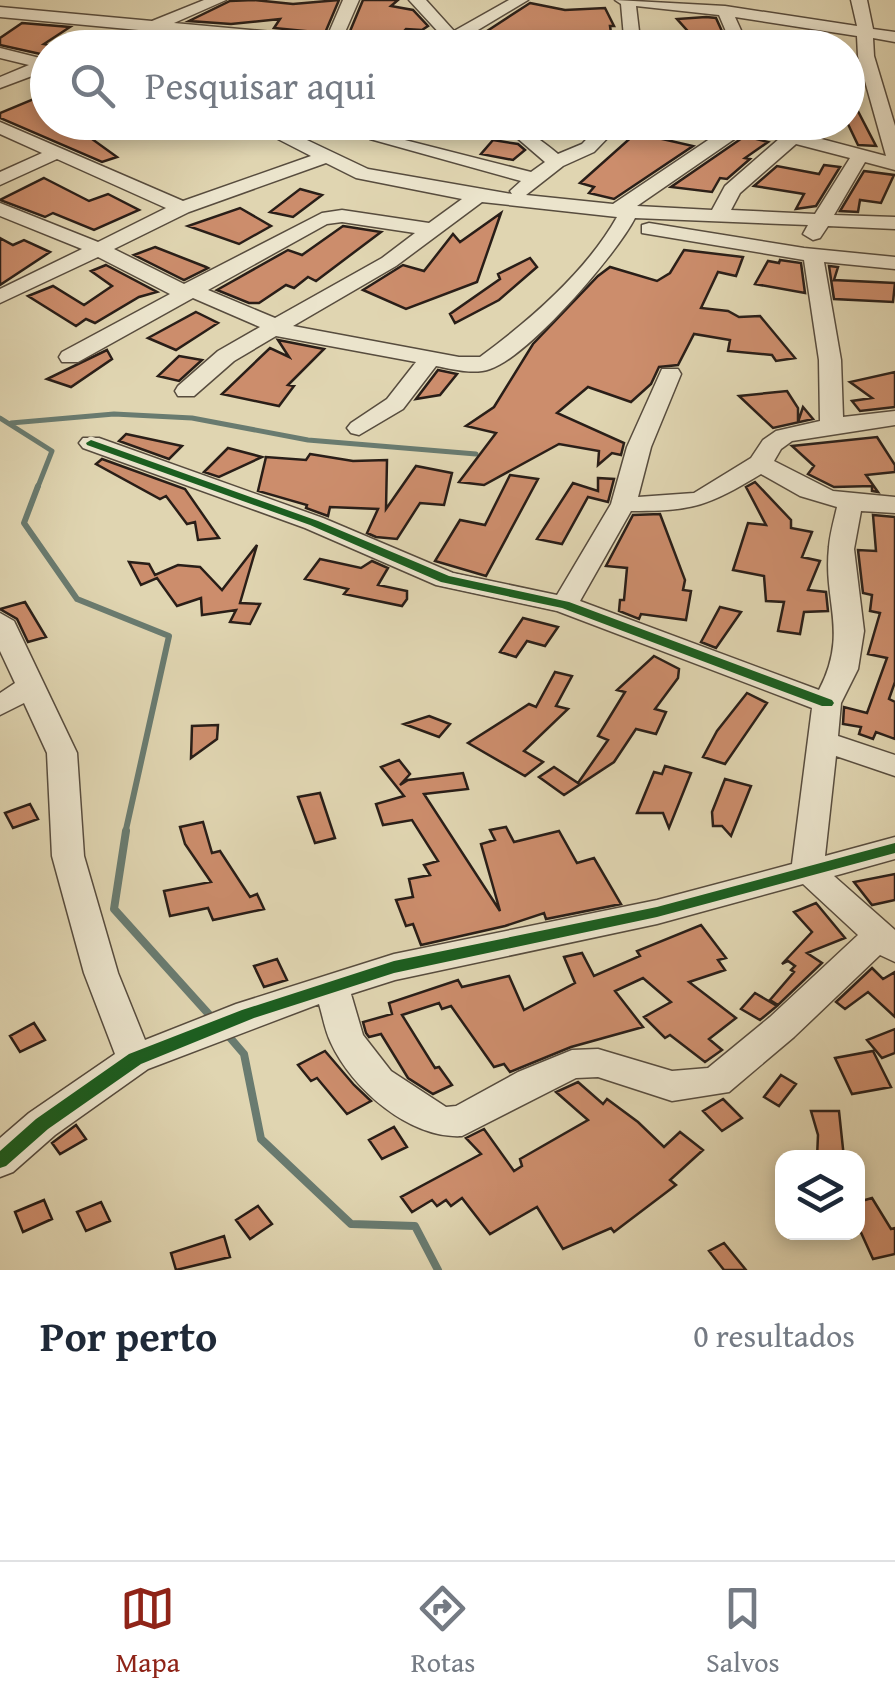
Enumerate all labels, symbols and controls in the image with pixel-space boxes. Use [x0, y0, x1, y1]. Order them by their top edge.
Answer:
search box [30, 30, 865, 140]
text: Pesquisar aqui [145, 57, 376, 113]
icon: search [65, 58, 120, 113]
map controls [775, 1150, 865, 1240]
button: layers [775, 1150, 865, 1240]
text: Por perto [40, 1305, 217, 1366]
text: 0 resultados [693, 1312, 855, 1359]
tab: Mapa [115, 1581, 180, 1682]
tab: Rotas [411, 1581, 475, 1682]
tab: Salvos [706, 1581, 780, 1682]

